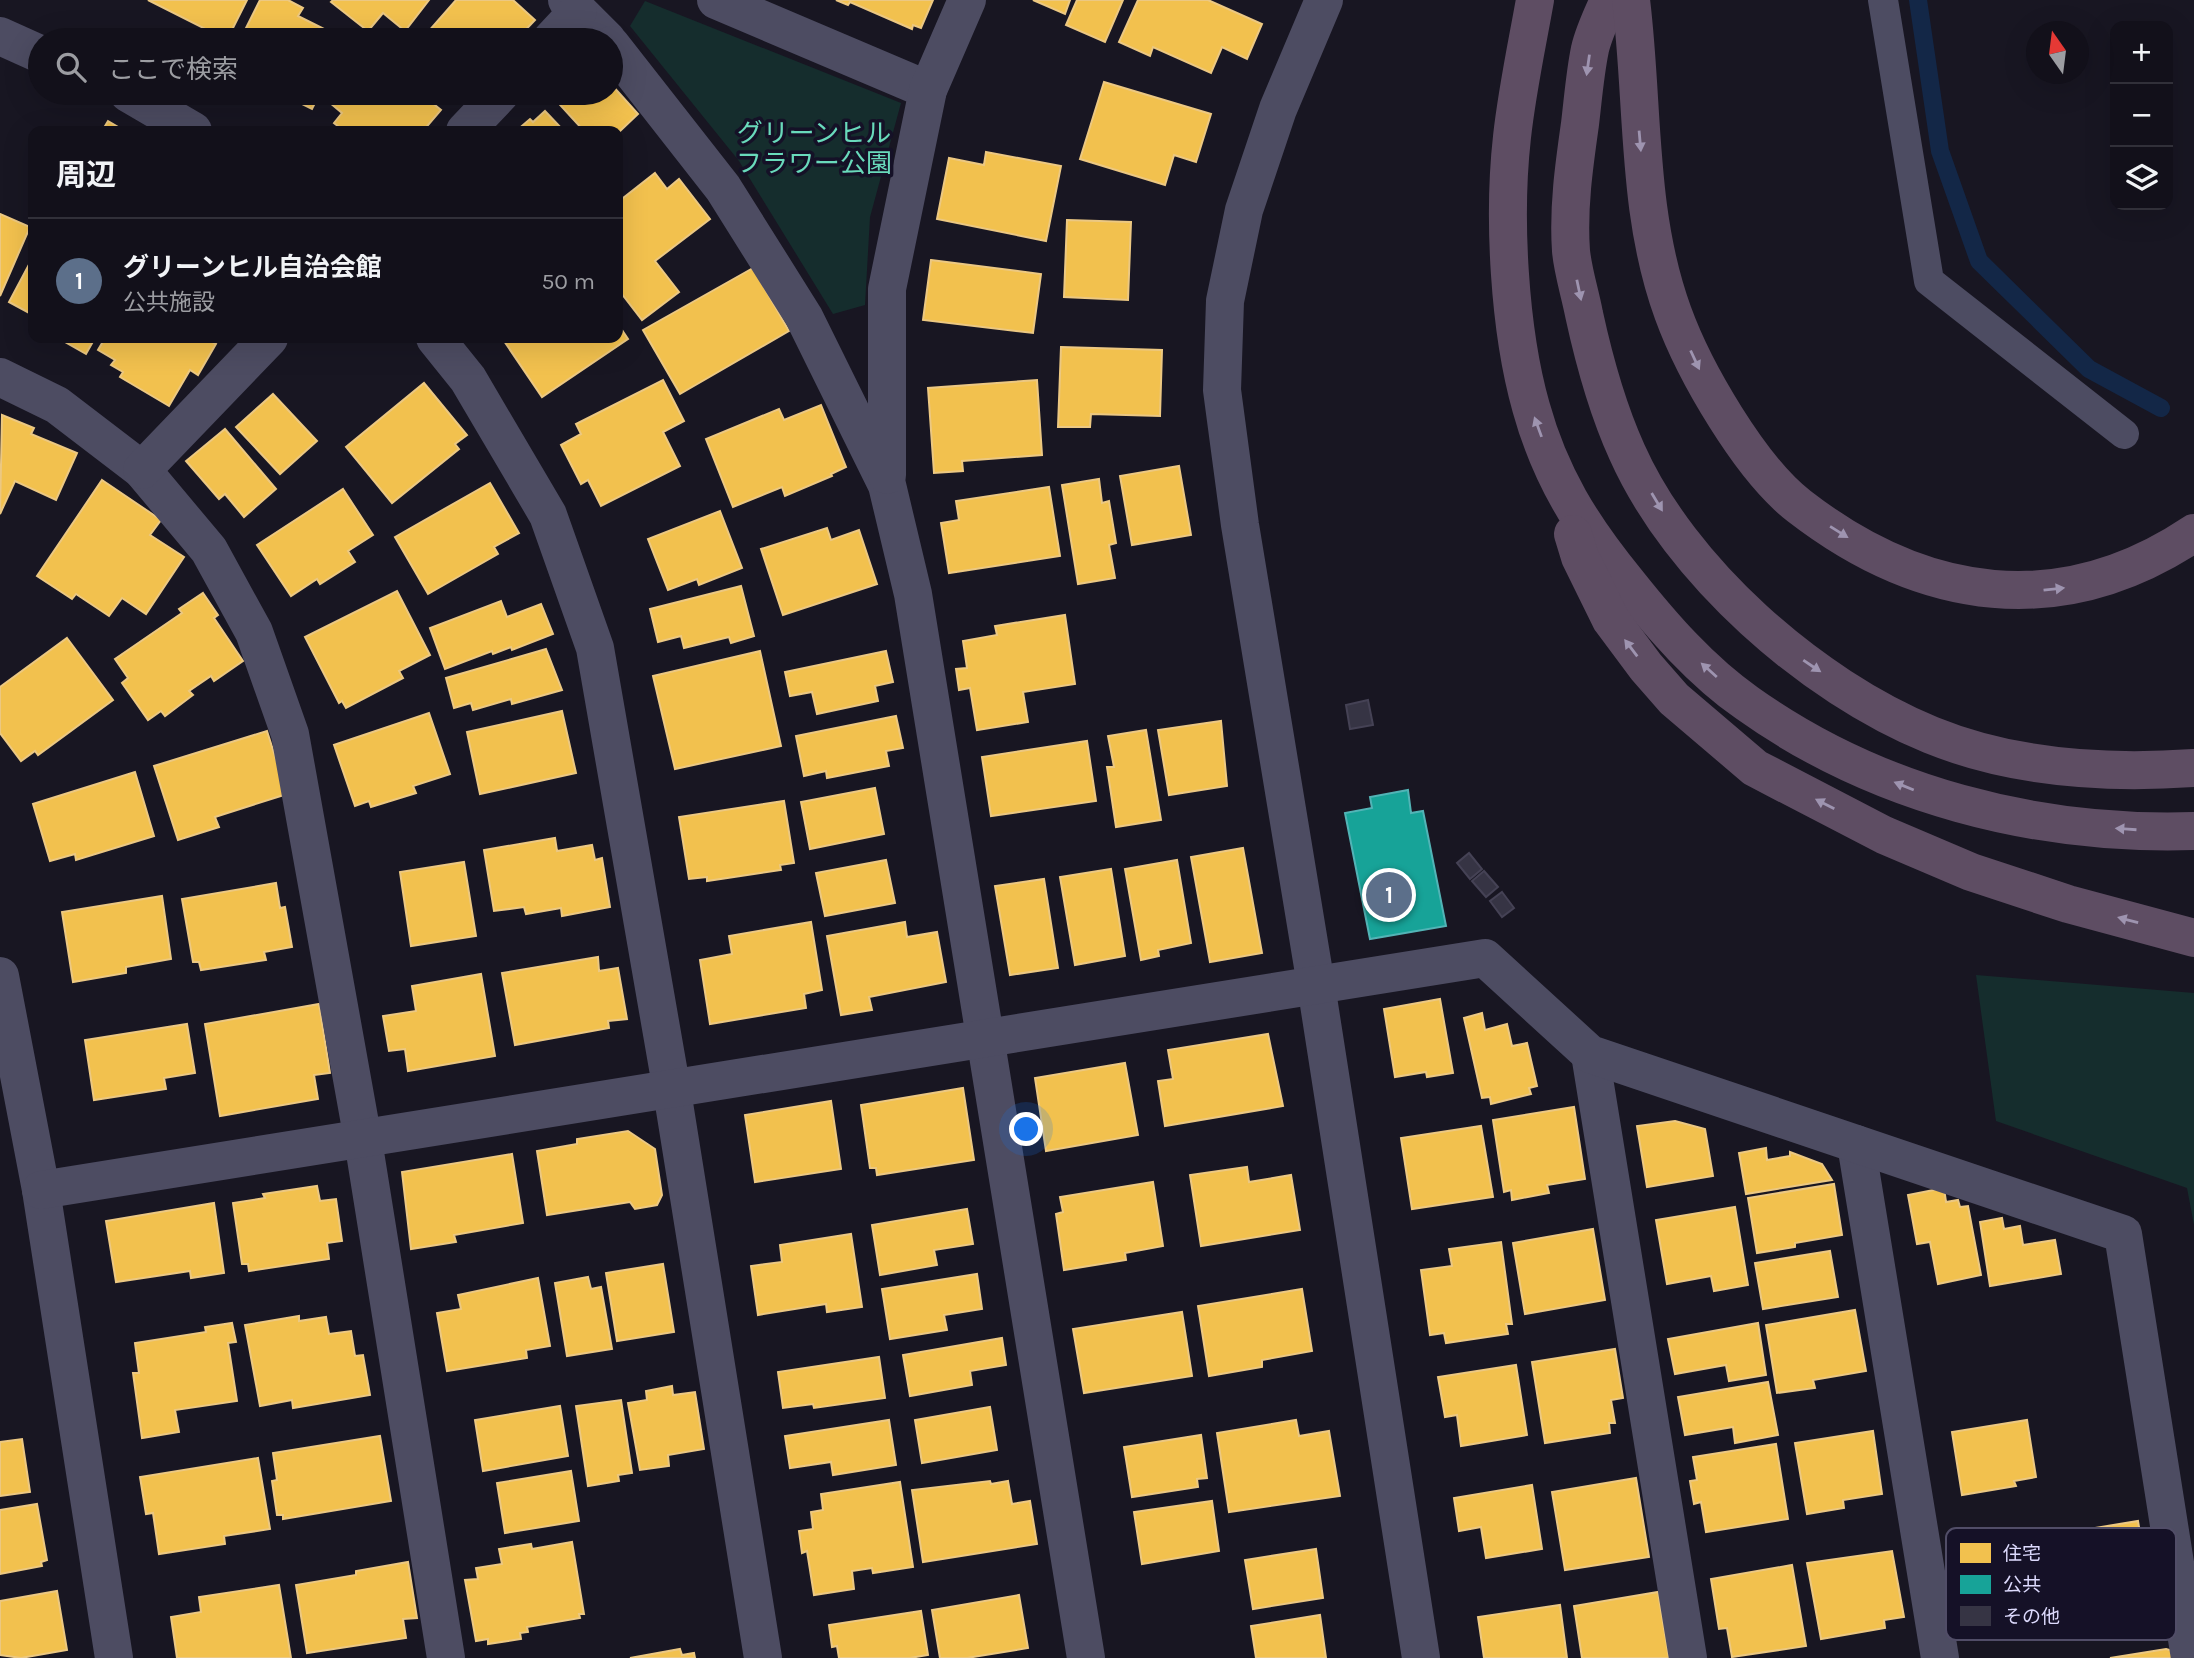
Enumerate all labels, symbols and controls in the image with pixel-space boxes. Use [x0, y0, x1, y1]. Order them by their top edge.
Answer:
north arrow [2026, 21, 2089, 84]
map controls [2110, 21, 2173, 210]
button: + [2110, 21, 2173, 84]
search box [28, 28, 623, 105]
icon: search [52, 48, 90, 86]
text: ここで検索 [108, 54, 238, 85]
one-way arrow [1582, 54, 1593, 76]
button: − [2110, 84, 2173, 147]
park label: グリーンヒル フラワー公園 [736, 118, 892, 179]
one-way arrow [1635, 131, 1646, 153]
button: layers [2110, 147, 2173, 210]
text: 周辺 [56, 157, 116, 193]
text: グリーンヒル自治会館 [123, 252, 382, 283]
text: 1 [75, 268, 83, 295]
text: 50 m [541, 268, 595, 295]
one-way arrow [1573, 279, 1584, 301]
text: 公共施設 [123, 289, 215, 316]
one-way arrow [1690, 350, 1701, 370]
one-way arrow [1532, 417, 1543, 438]
one-way arrow [1650, 493, 1663, 512]
one-way arrow [1829, 525, 1848, 538]
one-way arrow [2043, 583, 2065, 594]
one-way arrow [1624, 639, 1639, 657]
one-way arrow [1802, 659, 1821, 672]
one-way arrow [1700, 662, 1718, 678]
one-way arrow [1893, 780, 1914, 791]
one-way arrow [1815, 799, 1835, 810]
one-way arrow [2115, 823, 2137, 834]
pin: 1 [1366, 869, 1412, 921]
one-way arrow [2117, 914, 2139, 925]
your location [1009, 1112, 1043, 1146]
legend [1946, 1528, 2176, 1640]
text: 住宅 [2003, 1543, 2041, 1565]
text: 公共 [2003, 1574, 2041, 1596]
text: その他 [2003, 1606, 2060, 1628]

